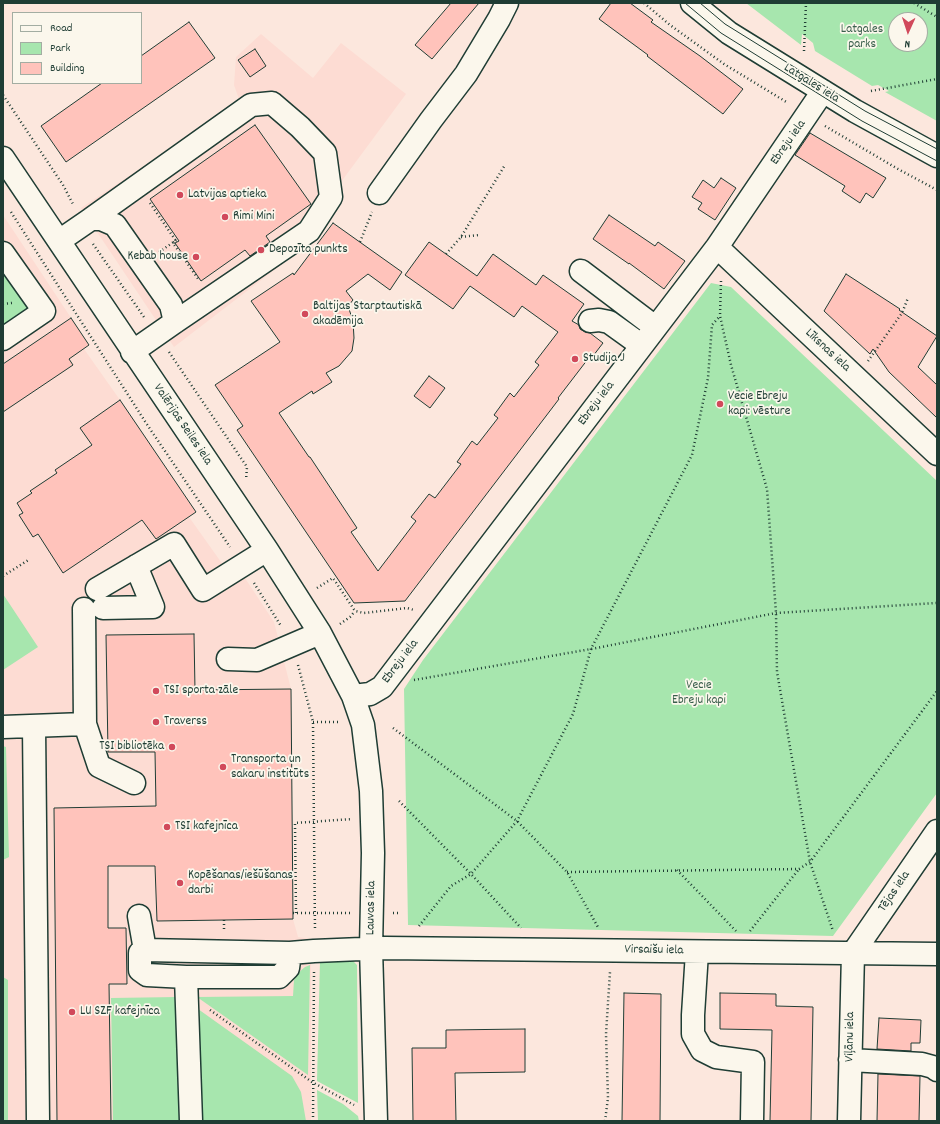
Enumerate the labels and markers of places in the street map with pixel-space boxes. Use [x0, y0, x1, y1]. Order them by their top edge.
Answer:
place label: Latvijas aptieka [188, 187, 266, 203]
marker: Latvijas aptieka [175, 190, 185, 200]
place label: Rimi Mini [233, 209, 274, 225]
marker: Rimi Mini [220, 212, 230, 222]
place label: Depozīta punkts [269, 242, 348, 258]
marker: Depozīta punkts [256, 245, 266, 255]
place label: Kebab house [127, 249, 188, 265]
marker: Kebab house [191, 252, 201, 262]
place label: Baltijas Starptautiskā akadēmija [313, 299, 422, 330]
marker: Baltijas Starptautiskā akadēmija [300, 309, 310, 319]
place label: Studija J [583, 351, 625, 367]
marker: Studija J [570, 354, 580, 364]
place label: Vecie Ebreju kapi: vēsture [728, 389, 790, 420]
marker: Vecie Ebreju kapi: vēsture [715, 399, 725, 409]
place label: TSI sporta zāle [164, 683, 238, 699]
marker: TSI sporta zāle [151, 686, 161, 696]
place label: Traverss [164, 714, 207, 730]
marker: Traverss [151, 717, 161, 727]
place label: TSI bibliotēka [99, 739, 164, 755]
marker: TSI bibliotēka [167, 742, 177, 752]
place label: Transporta un sakaru institūts [231, 752, 309, 783]
marker: Transporta un sakaru institūts [218, 762, 228, 772]
place label: TSI kafejnīca [175, 819, 238, 835]
marker: TSI kafejnīca [162, 822, 172, 832]
place label: Kopēšanas/iešūšanas darbi [188, 868, 293, 899]
marker: Kopēšanas/iešūšanas darbi [175, 878, 185, 888]
place label: LU SZF kafejnīca [80, 1004, 160, 1020]
marker: LU SZF kafejnīca [67, 1007, 77, 1017]

